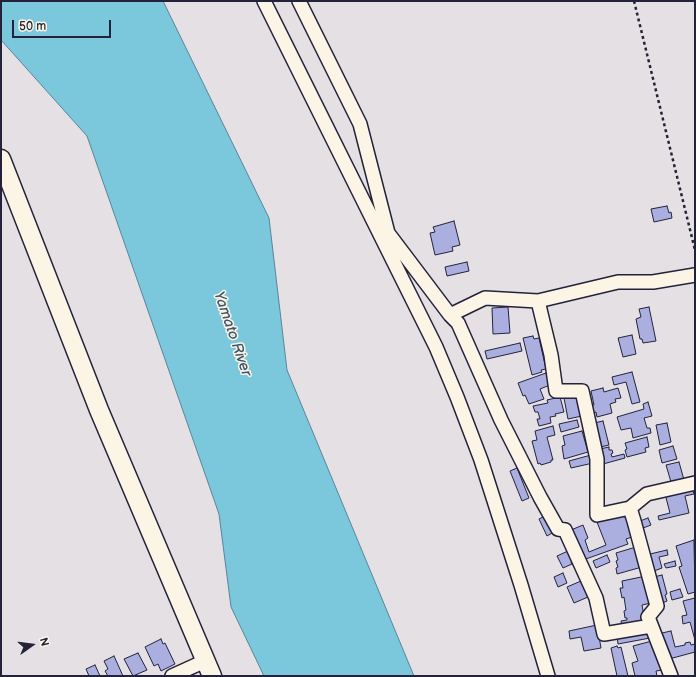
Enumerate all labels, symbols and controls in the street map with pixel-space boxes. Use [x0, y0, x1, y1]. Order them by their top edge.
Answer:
scale bar [14, 12, 113, 38]
text: 50 m [19, 19, 46, 34]
water label: Yamato River [209, 289, 255, 379]
north arrow [12, 625, 52, 665]
text: N [37, 636, 51, 648]

